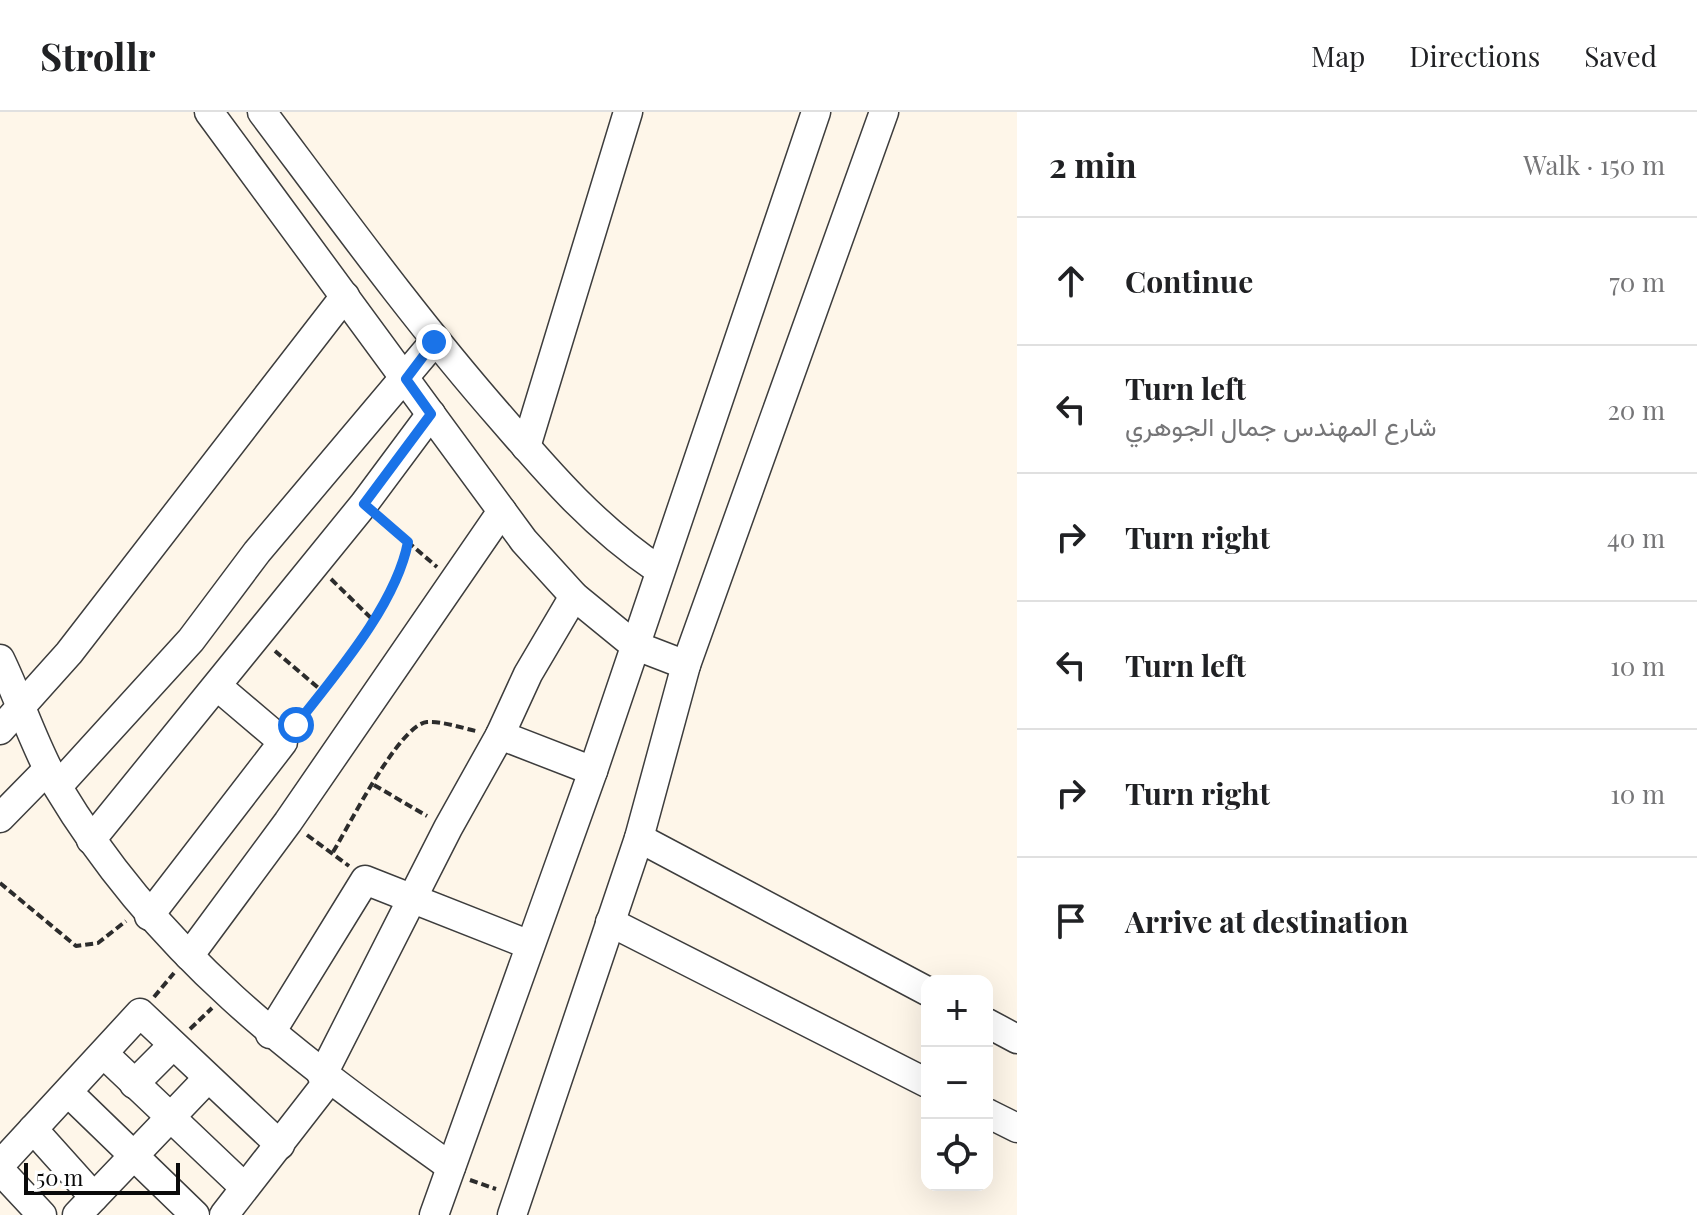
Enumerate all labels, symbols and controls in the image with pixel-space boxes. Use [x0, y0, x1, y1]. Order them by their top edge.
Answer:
text: Strollr [40, 30, 155, 81]
text: Map [1311, 37, 1365, 74]
text: Directions [1409, 37, 1540, 74]
text: Saved [1584, 37, 1657, 74]
text: 2 min [1049, 141, 1137, 187]
text: Walk · 150 m [1523, 147, 1665, 182]
icon: ahead [1049, 259, 1093, 303]
text: Continue [1125, 261, 1253, 301]
text: 70 m [1609, 264, 1665, 299]
route end [416, 324, 452, 360]
text: Turn left [1125, 368, 1246, 408]
icon: left [1049, 387, 1093, 431]
text: 20 m [1607, 392, 1665, 427]
text: شارع المهندس جمال الجوهري [1125, 408, 1436, 443]
icon: right [1049, 515, 1093, 559]
text: Turn right [1125, 517, 1270, 557]
text: 40 m [1607, 520, 1665, 555]
icon: left [1049, 643, 1093, 687]
text: Turn left [1125, 645, 1246, 685]
text: 10 m [1610, 648, 1665, 683]
route start [278, 707, 314, 743]
icon: right [1049, 771, 1093, 815]
text: Turn right [1125, 773, 1270, 813]
text: 10 m [1610, 776, 1665, 811]
icon: arrive [1049, 899, 1093, 943]
text: Arrive at destination [1125, 901, 1408, 941]
map controls [921, 975, 993, 1191]
button: + [921, 975, 993, 1047]
button: − [921, 1047, 993, 1119]
button: locate [921, 1119, 993, 1191]
scale bar [24, 1159, 180, 1195]
text: 50 m [36, 1162, 83, 1192]

